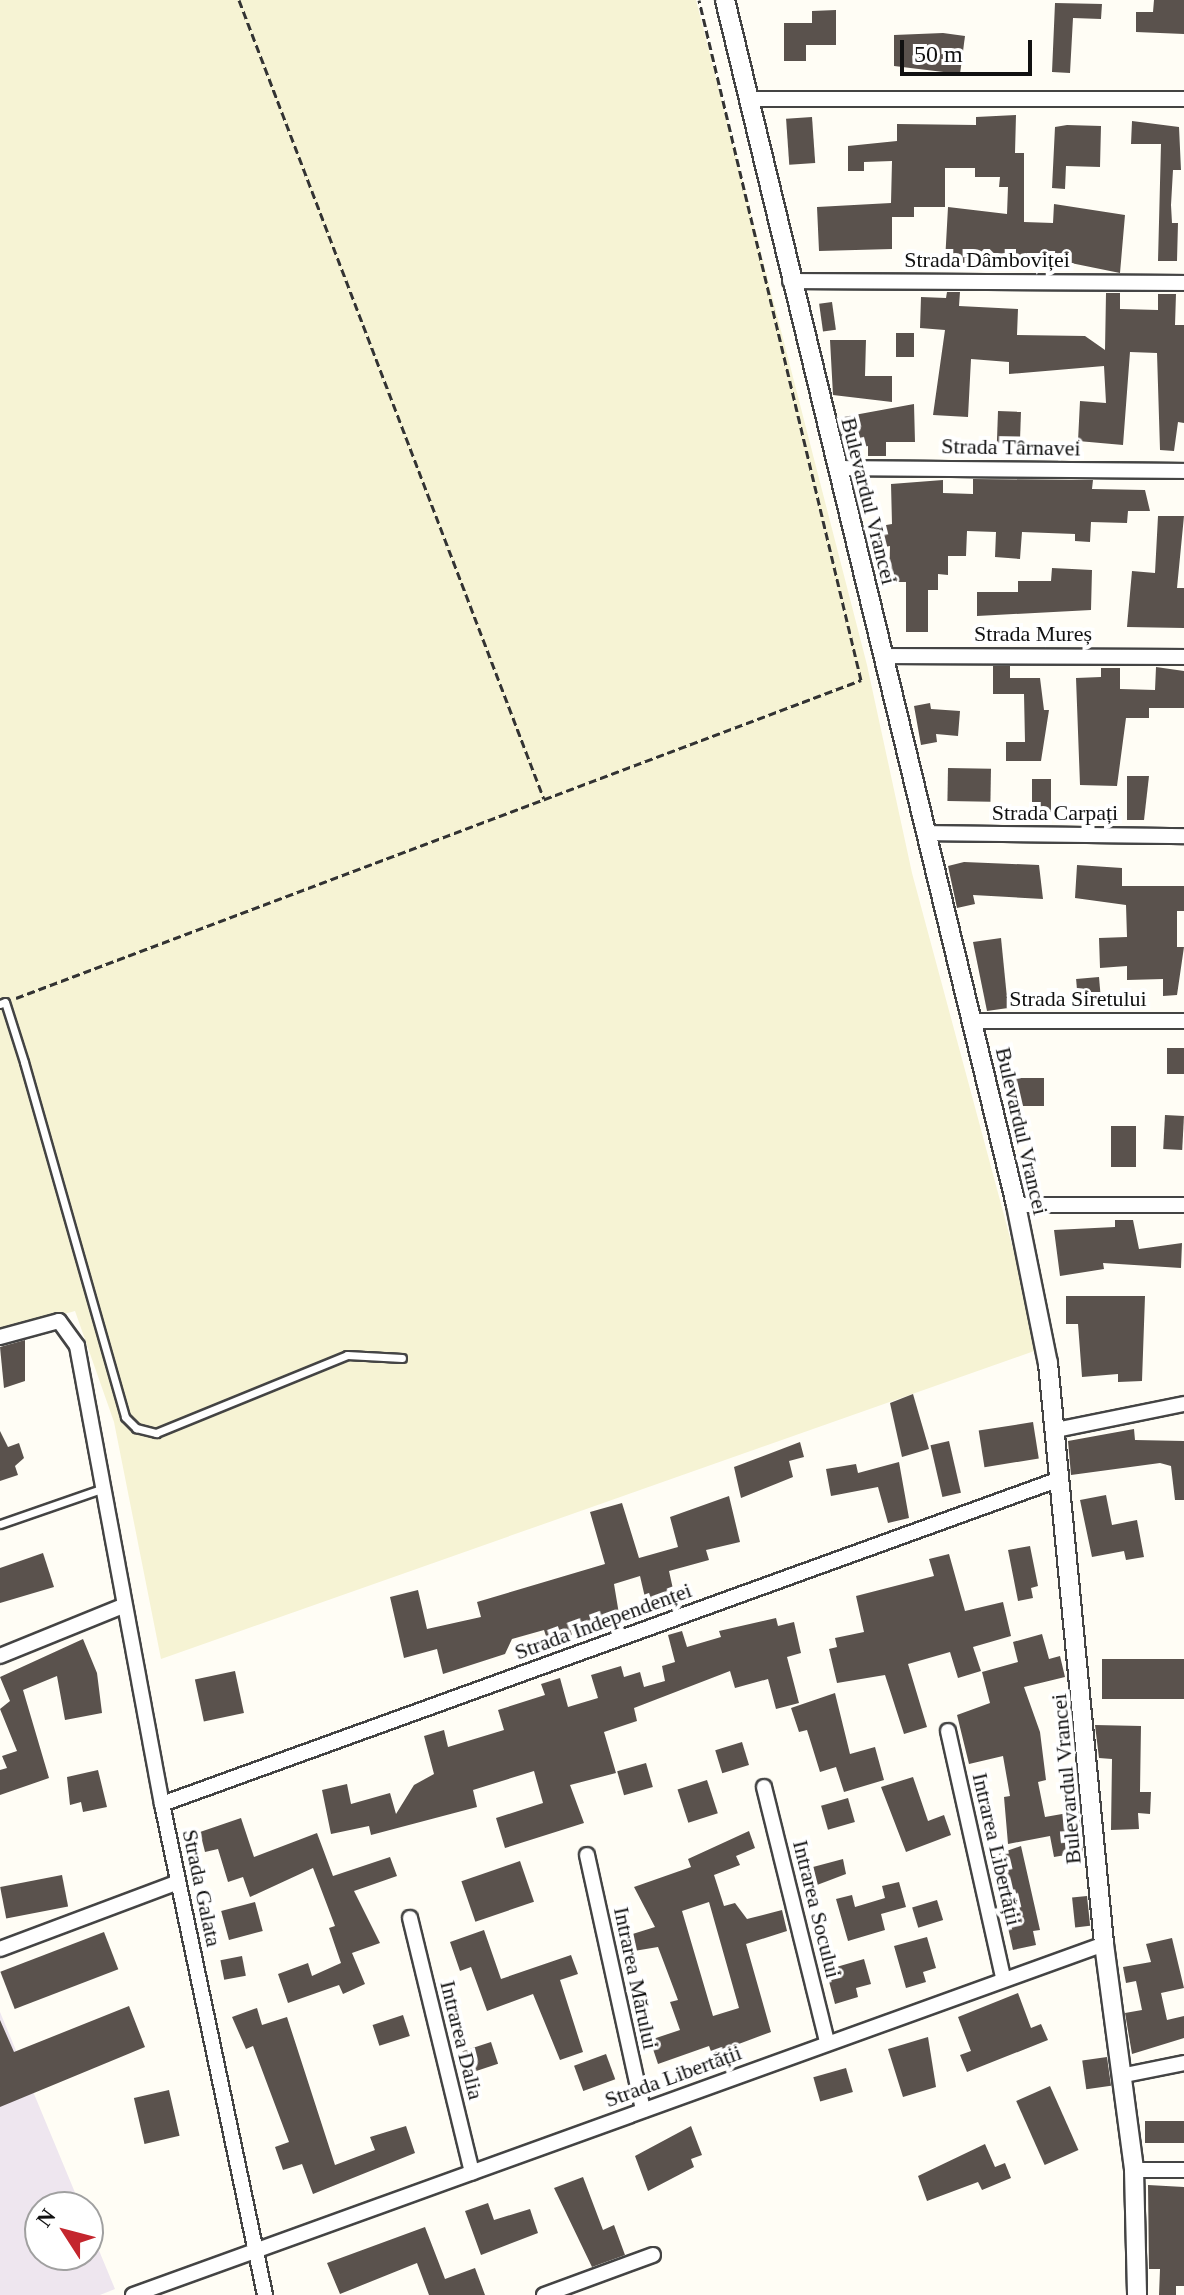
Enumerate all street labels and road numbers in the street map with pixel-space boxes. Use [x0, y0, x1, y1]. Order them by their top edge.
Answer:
street label: Strada Dâmboviței [904, 247, 1070, 273]
street label: Bulevardul Vrancei [835, 415, 903, 587]
street label: Strada Târnavei [941, 433, 1081, 461]
street label: Strada Mureș [974, 621, 1092, 647]
street label: Strada Carpați [992, 800, 1118, 826]
street label: Strada Siretului [1009, 986, 1147, 1012]
street label: Bulevardul Vrancei [990, 1044, 1054, 1218]
street label: Strada Independenței [511, 1577, 695, 1665]
street label: Bulevardul Vrancei [1045, 1692, 1087, 1866]
street label: Intrarea Libertății [967, 1770, 1027, 1928]
street label: Strada Galata [177, 1827, 227, 1949]
street label: Intrarea Socului [787, 1837, 847, 1981]
street label: Intrarea Mărului [608, 1904, 664, 2052]
street label: Intrarea Dalia [434, 1978, 490, 2102]
street label: Strada Libertății [601, 2039, 745, 2113]

